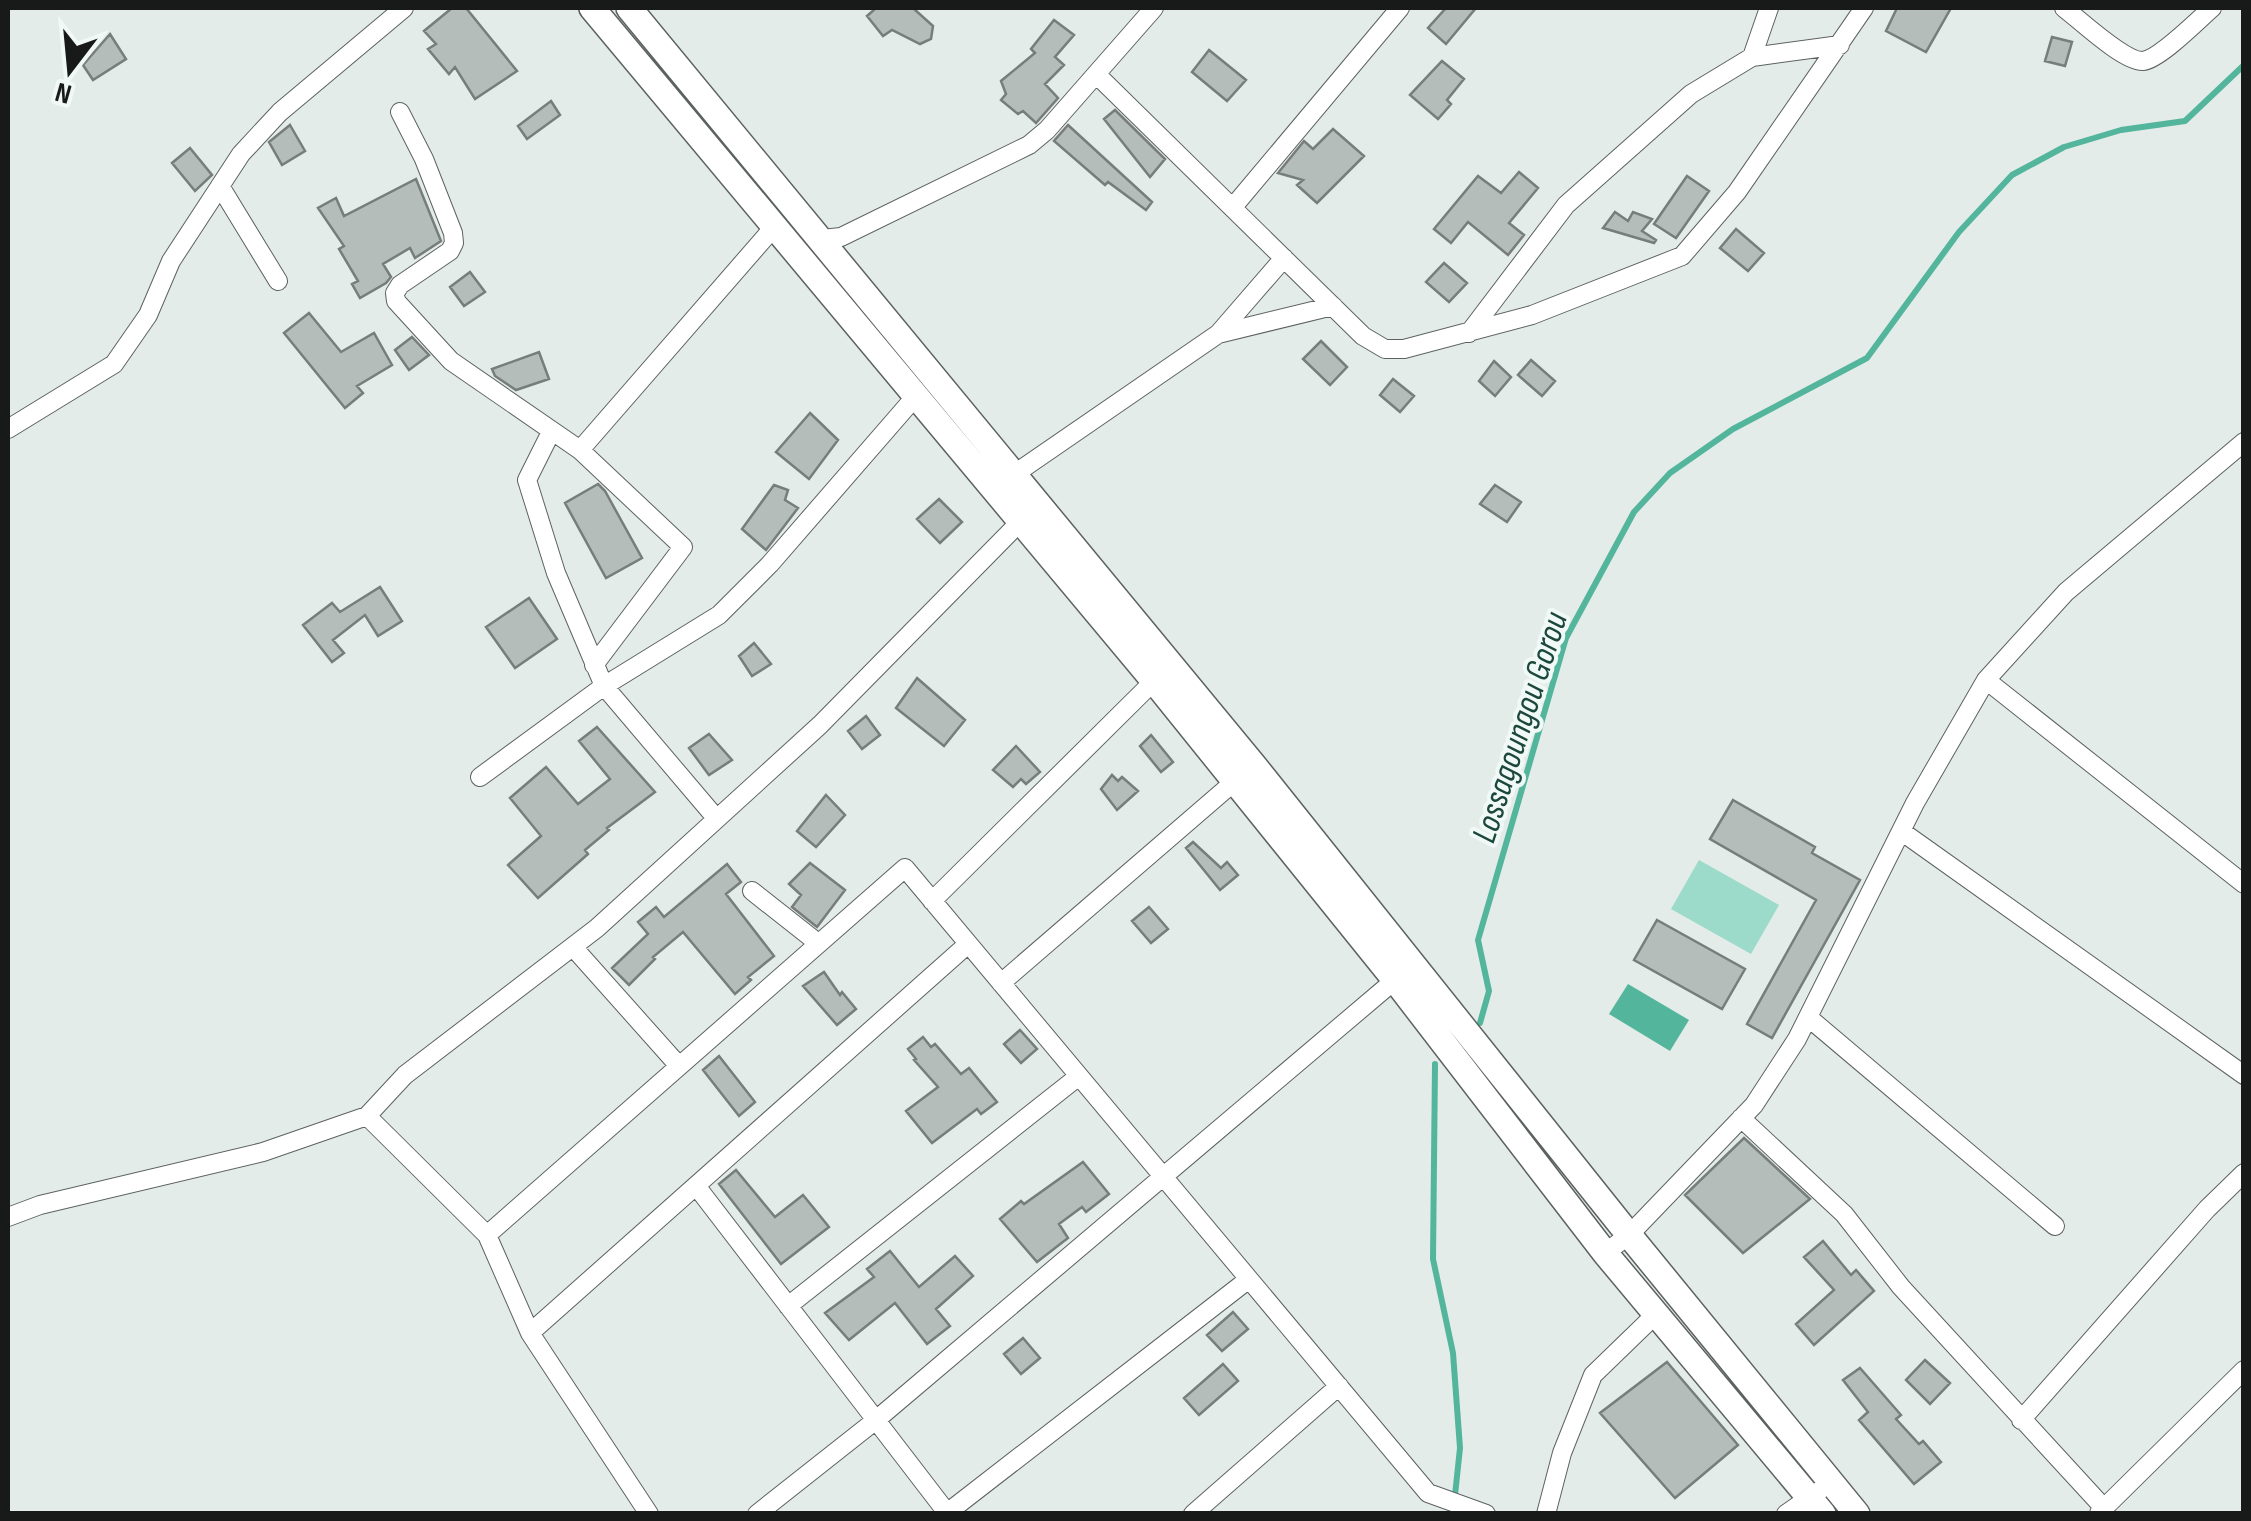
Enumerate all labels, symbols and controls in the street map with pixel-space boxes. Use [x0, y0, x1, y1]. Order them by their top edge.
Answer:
north arrow [20, 20, 120, 120]
text: N [52, 75, 75, 111]
water label: Lossagoungou Gorou [1463, 606, 1578, 848]

